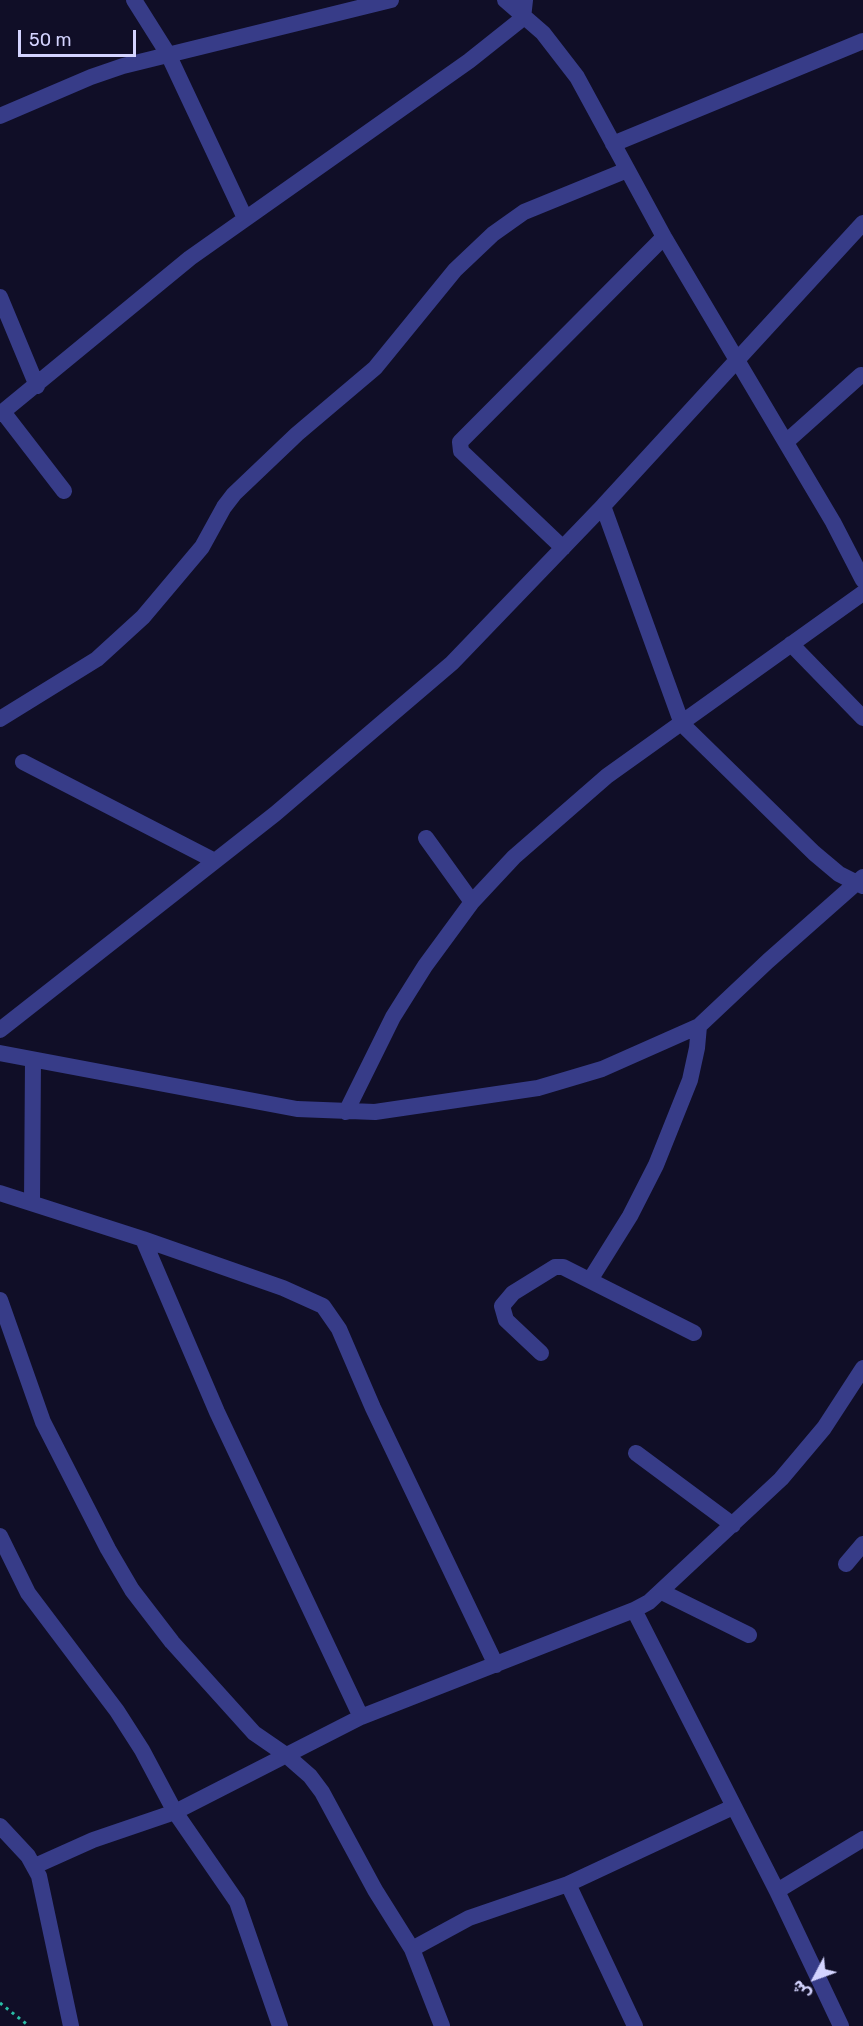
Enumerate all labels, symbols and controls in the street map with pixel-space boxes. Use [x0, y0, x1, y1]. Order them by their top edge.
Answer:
scale bar [21, 18, 140, 56]
text: 50 m [29, 29, 72, 51]
north arrow [785, 1948, 845, 2008]
text: ش [787, 1976, 815, 2004]

